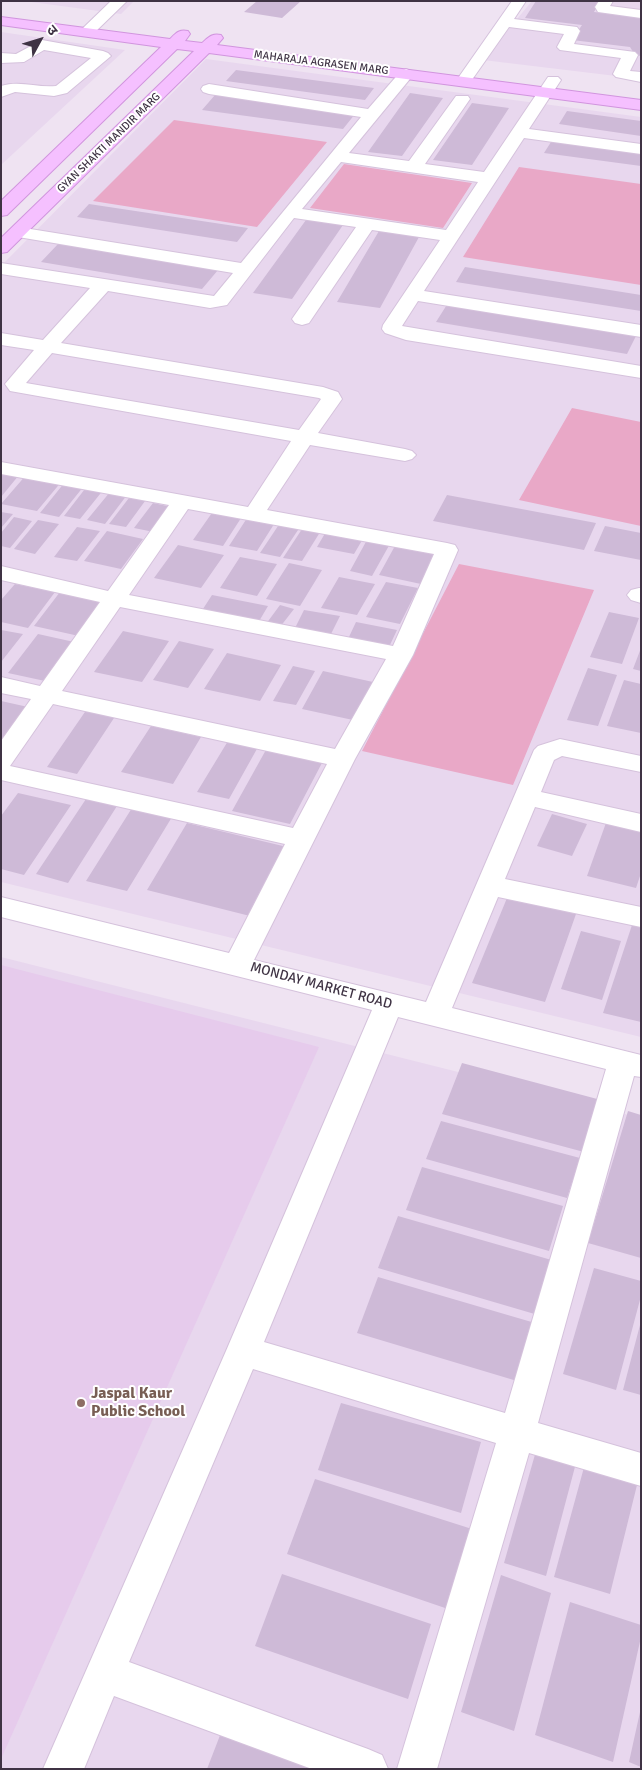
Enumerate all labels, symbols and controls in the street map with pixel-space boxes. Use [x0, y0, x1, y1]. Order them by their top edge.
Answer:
north arrow [15, 15, 65, 65]
text: उ [43, 22, 61, 39]
street label: MAHARAJA AGRASEN MARG [253, 48, 389, 78]
street label: GYAN SHAKTI MANDIR MARG [55, 90, 163, 196]
street label: MONDAY MARKET ROAD [248, 959, 394, 1013]
place label: Jaspal Kaur Public School [91, 1384, 185, 1422]
marker: Jaspal Kaur Public School [75, 1397, 87, 1409]

